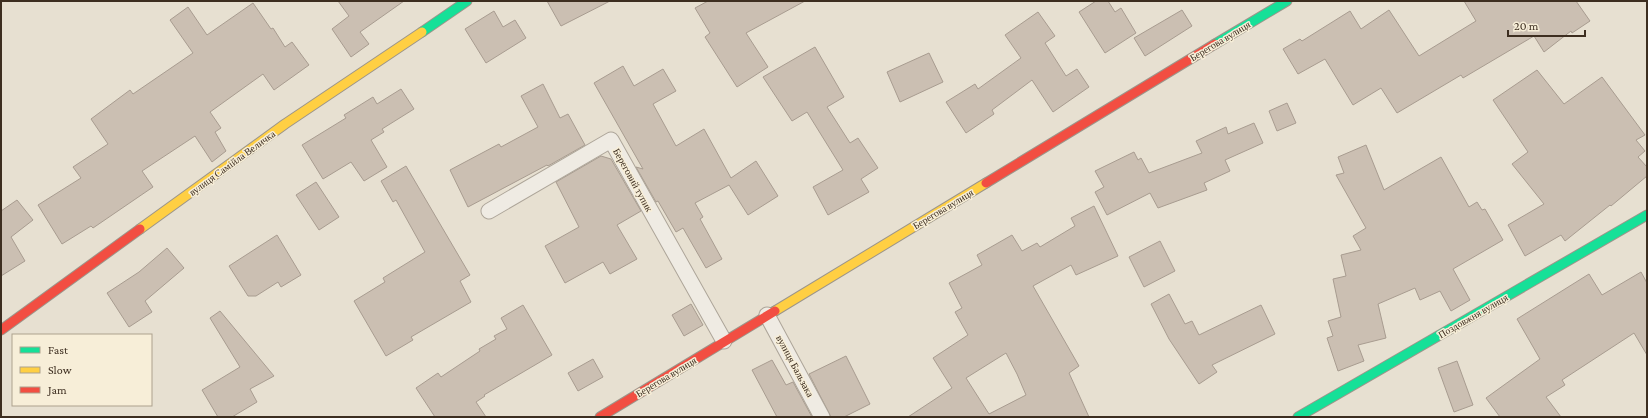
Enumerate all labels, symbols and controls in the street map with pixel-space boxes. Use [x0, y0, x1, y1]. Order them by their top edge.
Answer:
scale bar [1508, 12, 1585, 38]
street label: Берегова вулиця [1188, 18, 1253, 63]
text: 20 m [1514, 19, 1539, 33]
street label: вулиця Самійла Величка [187, 128, 278, 198]
street label: Береговий тупик [611, 146, 655, 214]
street label: Берегова вулиця [911, 186, 976, 231]
street label: Поздовжня вулиця [1436, 291, 1510, 340]
street label: вулиця Бальзака [774, 333, 816, 399]
legend [12, 334, 152, 406]
text: Fast [48, 343, 69, 357]
street label: Берегова вулиця [634, 354, 699, 399]
text: Slow [48, 363, 72, 377]
text: Jam [47, 383, 67, 397]

